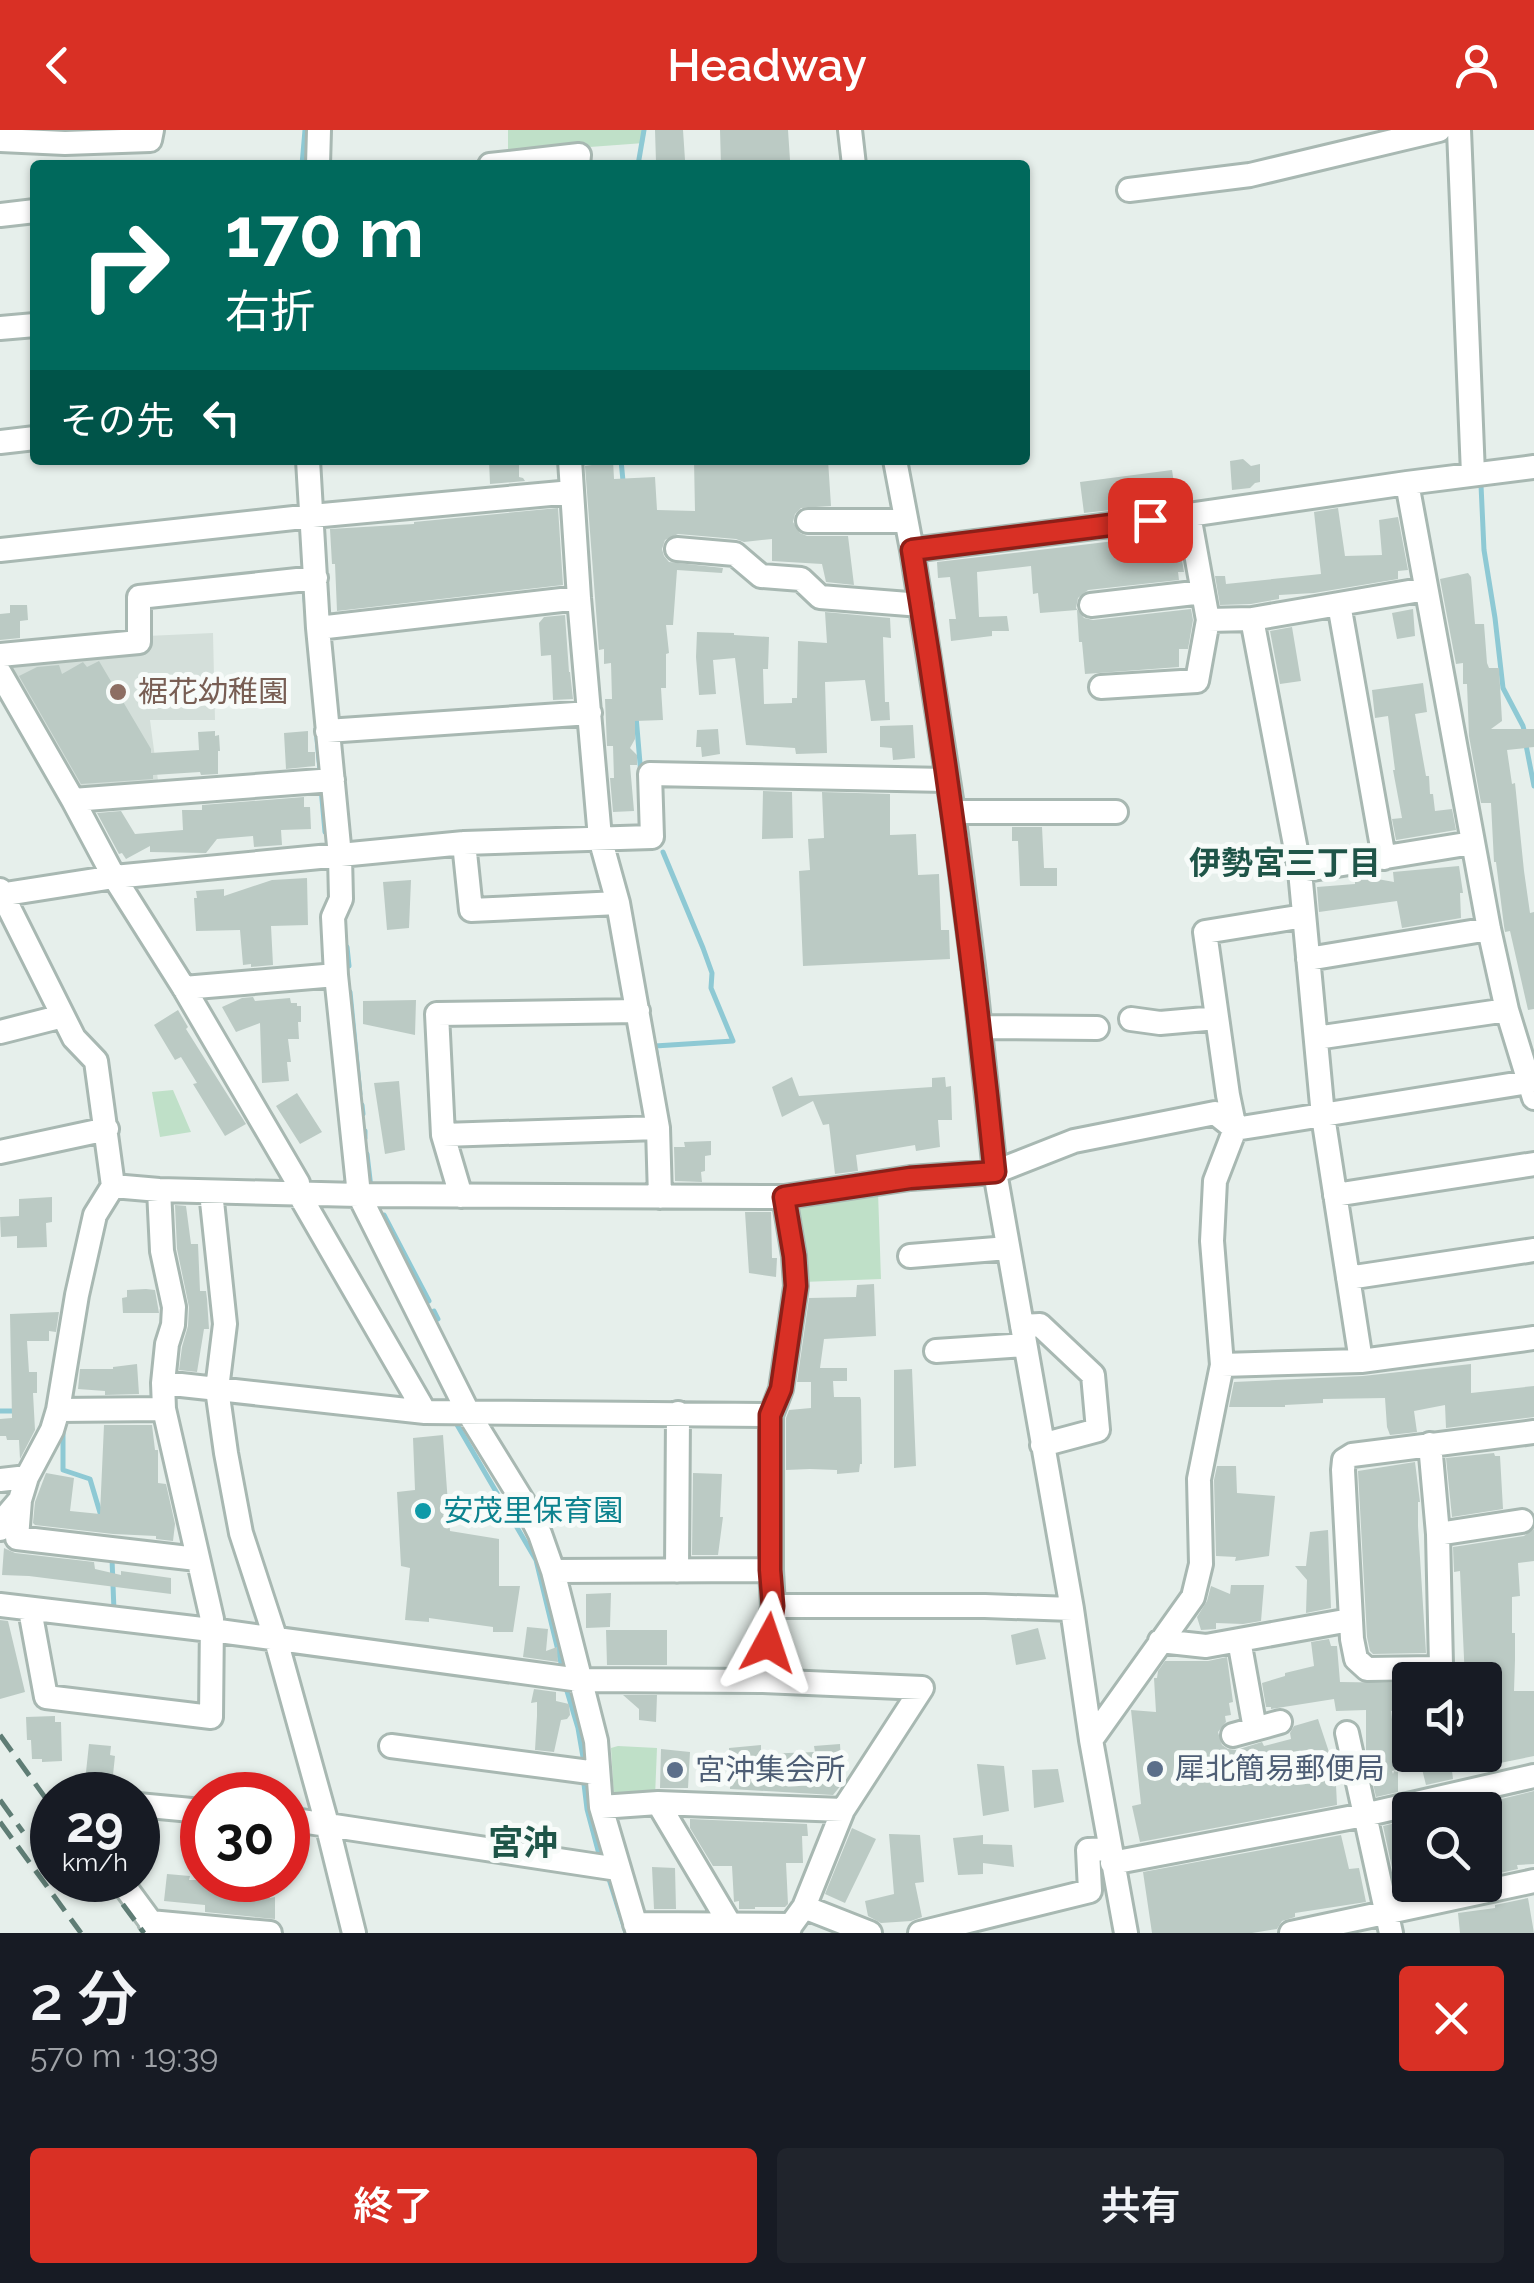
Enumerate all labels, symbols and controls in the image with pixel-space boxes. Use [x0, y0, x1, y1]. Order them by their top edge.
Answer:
icon: back [30, 38, 85, 93]
icon: person [1449, 38, 1504, 93]
text: Headway [667, 39, 867, 92]
text: 170 m [225, 191, 424, 273]
icon: right [60, 200, 190, 330]
text: 右折 [225, 285, 315, 338]
icon: left [194, 390, 249, 445]
text: その先 [60, 398, 174, 443]
pin [1108, 478, 1193, 563]
icon: arrive [1123, 493, 1178, 548]
place label: 裾花幼稚園 [138, 674, 288, 709]
marker: 裾花幼稚園 [107, 681, 129, 703]
district label: 伊勢宮三丁目 [1189, 844, 1381, 881]
place label: 安茂里保育園 [443, 1493, 623, 1528]
marker: 安茂里保育園 [412, 1500, 434, 1522]
position arrow [716, 1591, 820, 1695]
map controls [1392, 1662, 1502, 1902]
button: sound [1392, 1662, 1502, 1772]
place label: 犀北簡易郵便局 [1175, 1751, 1385, 1786]
place label: 宮沖集会所 [695, 1752, 845, 1787]
marker: 犀北簡易郵便局 [1144, 1758, 1166, 1780]
marker: 宮沖集会所 [664, 1759, 686, 1781]
speed limit sign: 30 [180, 1772, 310, 1902]
button: search [1392, 1792, 1502, 1902]
text: 29 [66, 1795, 124, 1854]
district label: 宮沖 [488, 1822, 558, 1863]
text: km/h [62, 1847, 128, 1877]
text: 2 分 [30, 1964, 138, 2034]
button: close [1399, 1966, 1504, 2071]
text: 570 m · 19:39 [30, 2037, 218, 2074]
button: 終了 [30, 2148, 757, 2263]
button: 共有 [777, 2148, 1504, 2263]

